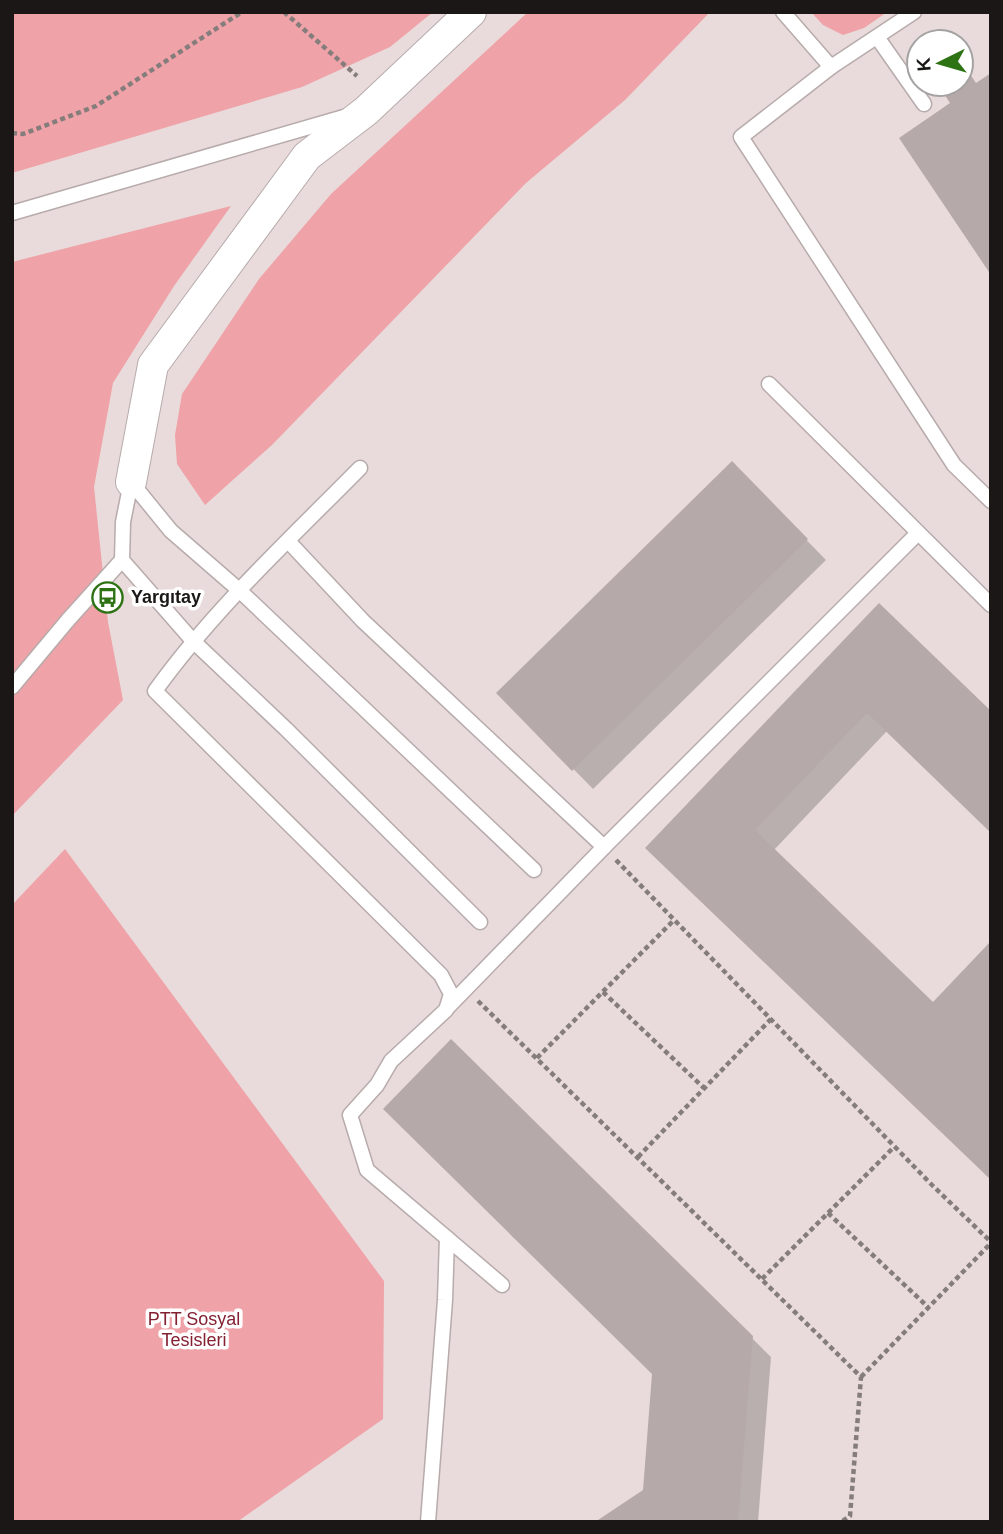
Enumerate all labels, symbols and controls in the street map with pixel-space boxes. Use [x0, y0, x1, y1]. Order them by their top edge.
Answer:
north arrow [905, 28, 975, 98]
text: K [912, 56, 935, 72]
bus stop icon: Yargıtay [91, 580, 125, 614]
place label: Yargıtay [131, 587, 201, 607]
park label: PTT Sosyal Tesisleri [148, 1309, 240, 1350]

